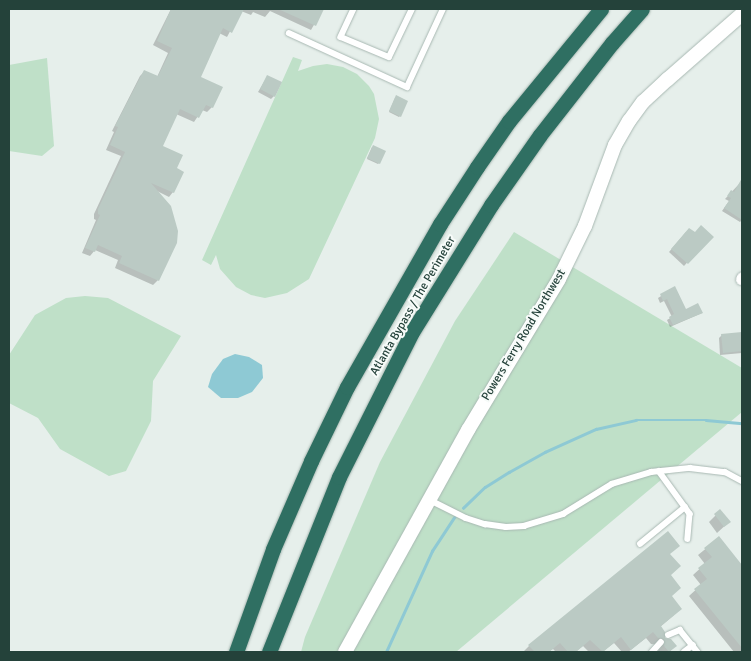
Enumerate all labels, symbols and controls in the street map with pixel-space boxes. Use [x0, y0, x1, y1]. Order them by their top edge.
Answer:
street label: Atlanta Bypass / The Perimeter [367, 234, 459, 378]
street label: Powers Ferry Road Northwest [479, 267, 569, 403]

